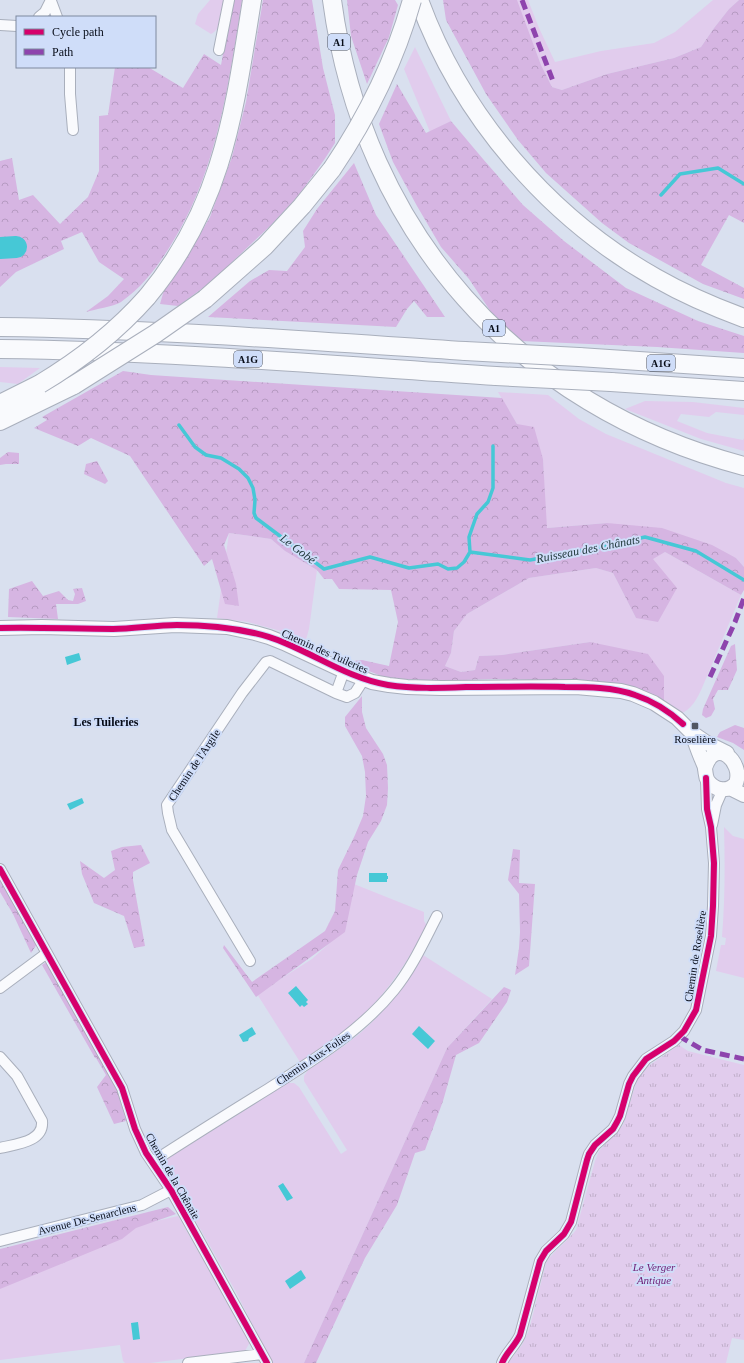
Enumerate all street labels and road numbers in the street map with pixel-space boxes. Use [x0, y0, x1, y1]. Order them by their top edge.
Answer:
road number: A1 [328, 34, 350, 50]
road number: A1 [483, 320, 505, 336]
road number: A1G [234, 351, 262, 367]
road number: A1G [647, 355, 675, 371]
street label: Chemin des Tuileries [280, 627, 370, 675]
street label: Chemin de l'Argile [166, 727, 222, 803]
street label: Chemin de Roselière [682, 909, 708, 1003]
street label: Chemin Aux-Folies [274, 1029, 352, 1087]
street label: Chemin de la Chênaie [143, 1131, 203, 1221]
street label: Avenue De-Senarclens [37, 1201, 137, 1237]

